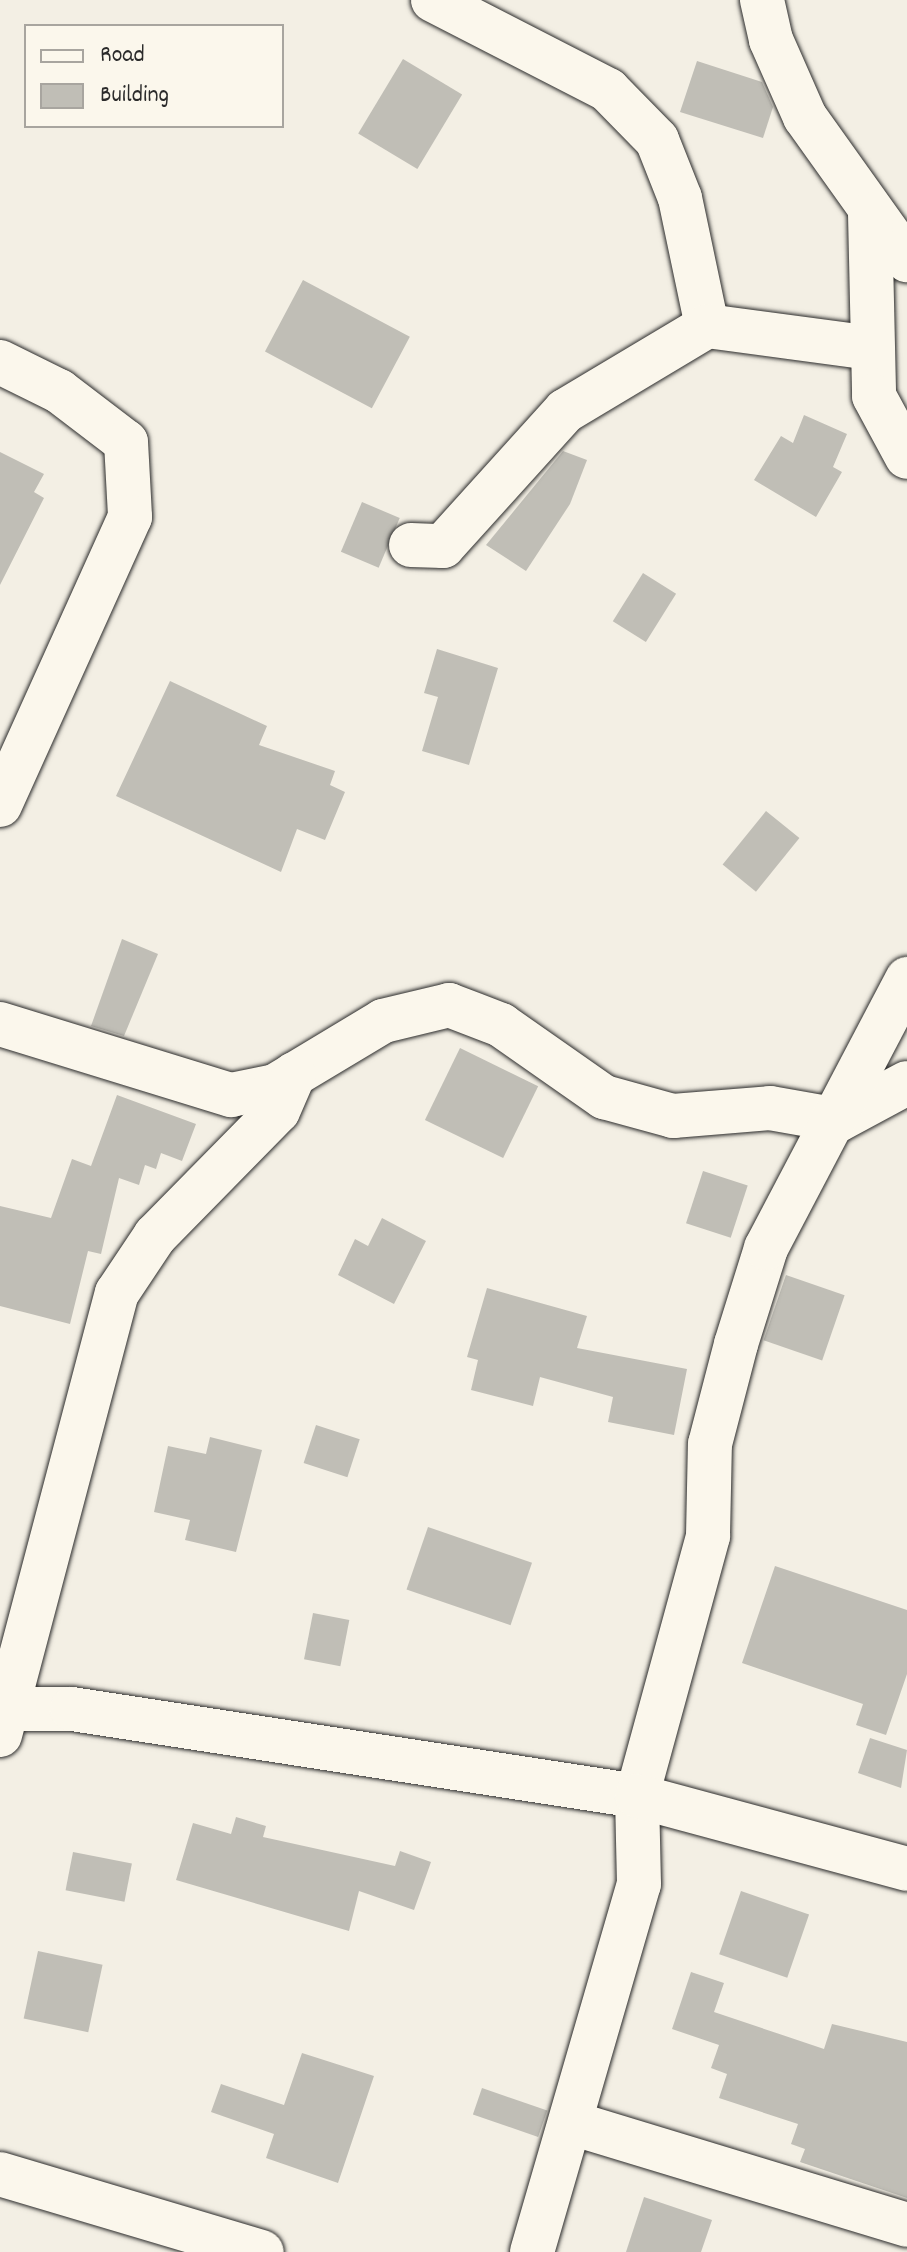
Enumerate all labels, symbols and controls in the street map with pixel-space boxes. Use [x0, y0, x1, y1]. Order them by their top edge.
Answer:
legend [24, 24, 284, 128]
text: Road [100, 39, 145, 73]
text: Building [100, 79, 169, 113]

